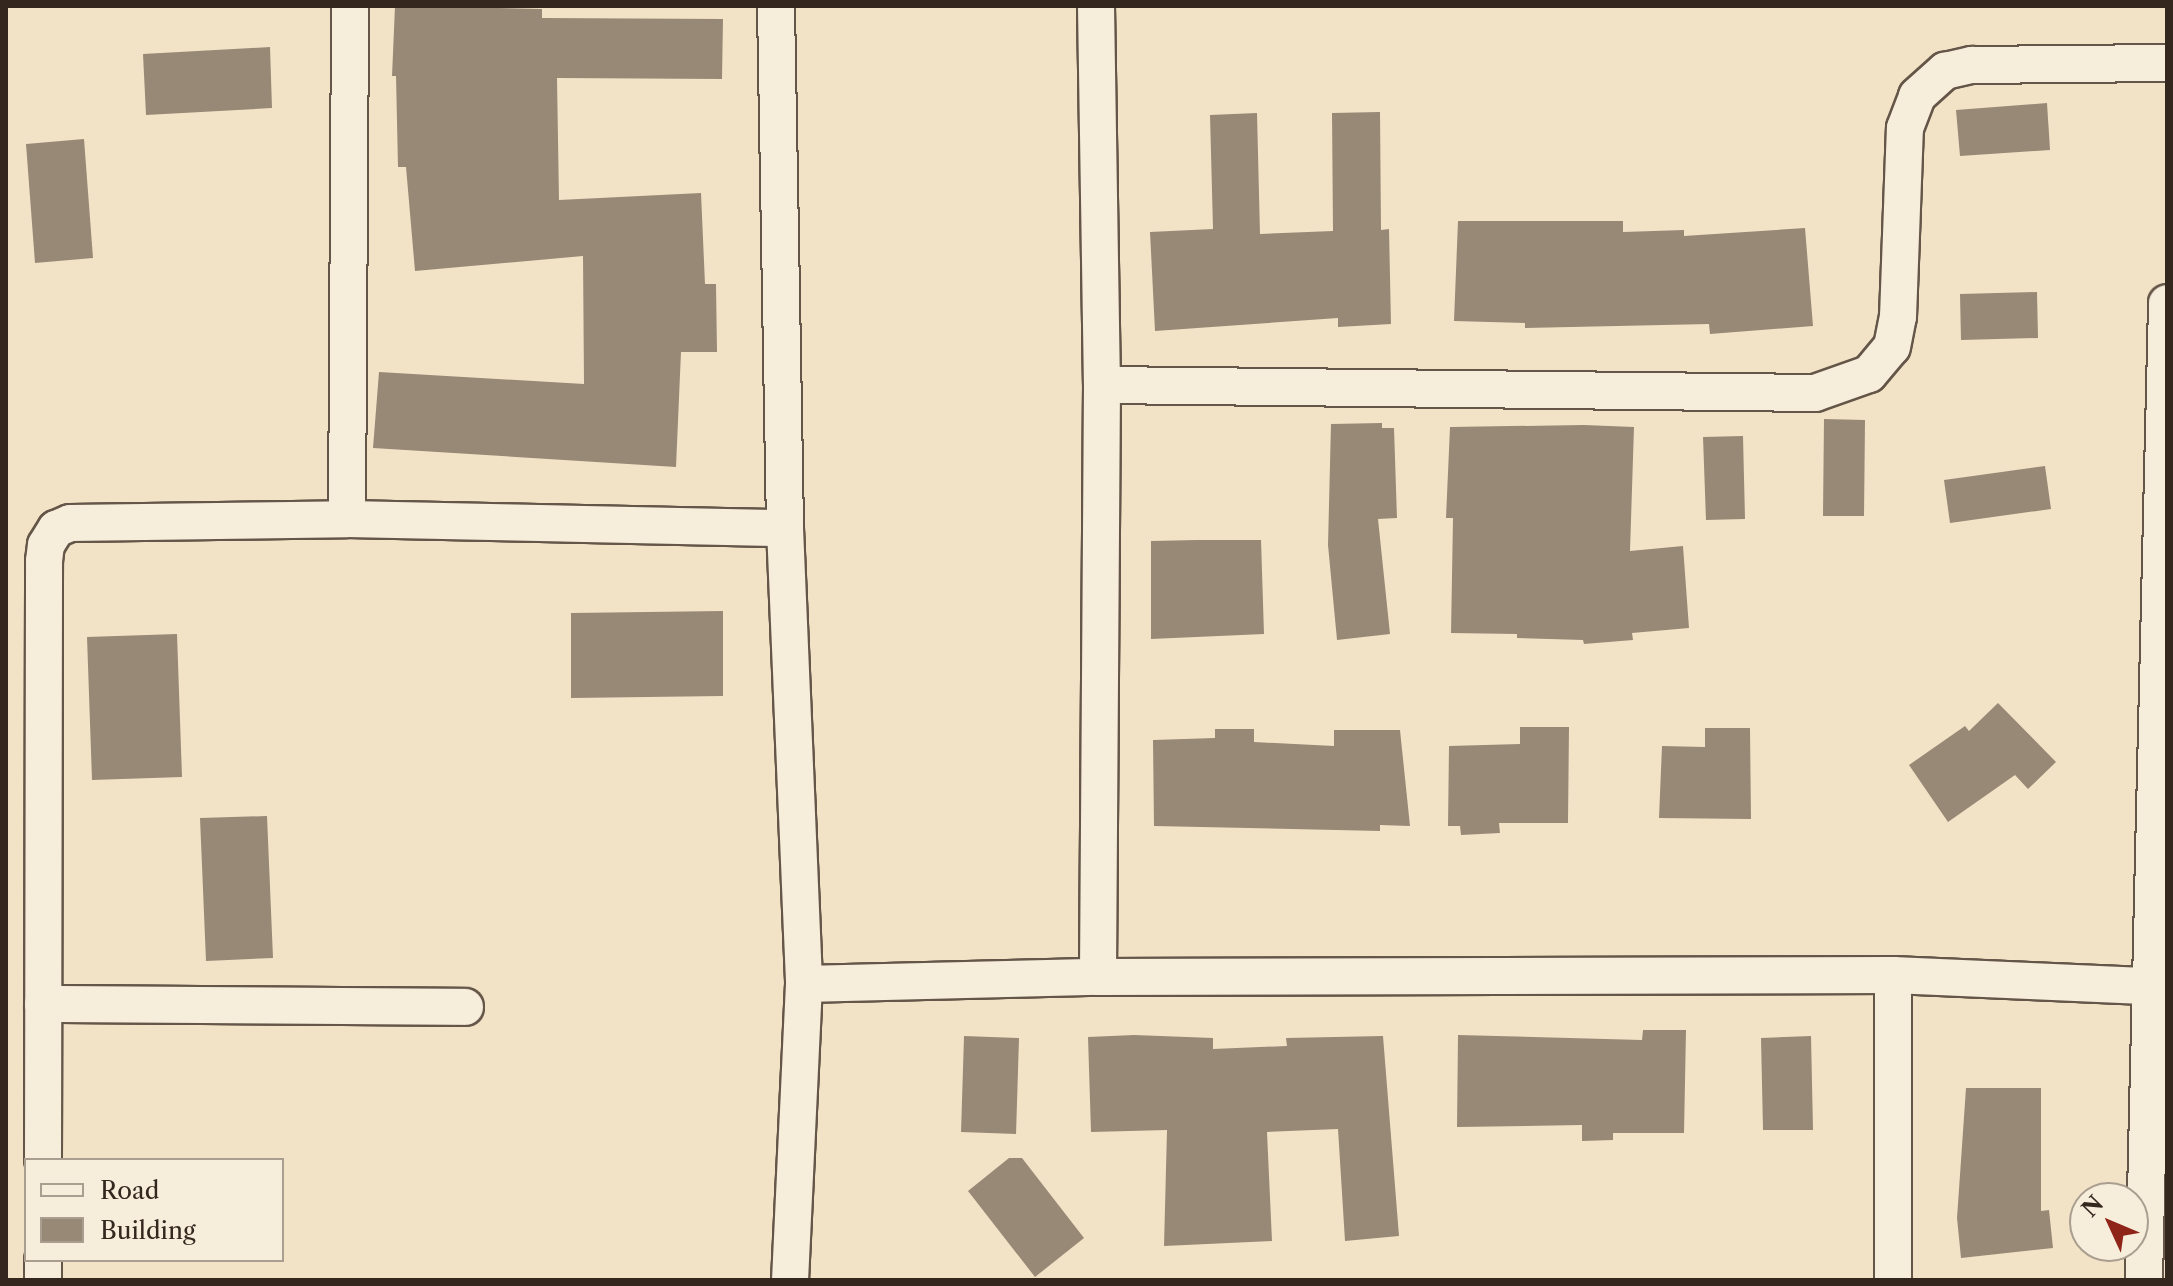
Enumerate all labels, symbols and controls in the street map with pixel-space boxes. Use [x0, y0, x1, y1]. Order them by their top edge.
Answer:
legend [24, 1158, 284, 1262]
text: Road [100, 1176, 159, 1205]
north arrow [2069, 1182, 2149, 1262]
text: N [2076, 1190, 2109, 1223]
text: Building [100, 1216, 196, 1245]

